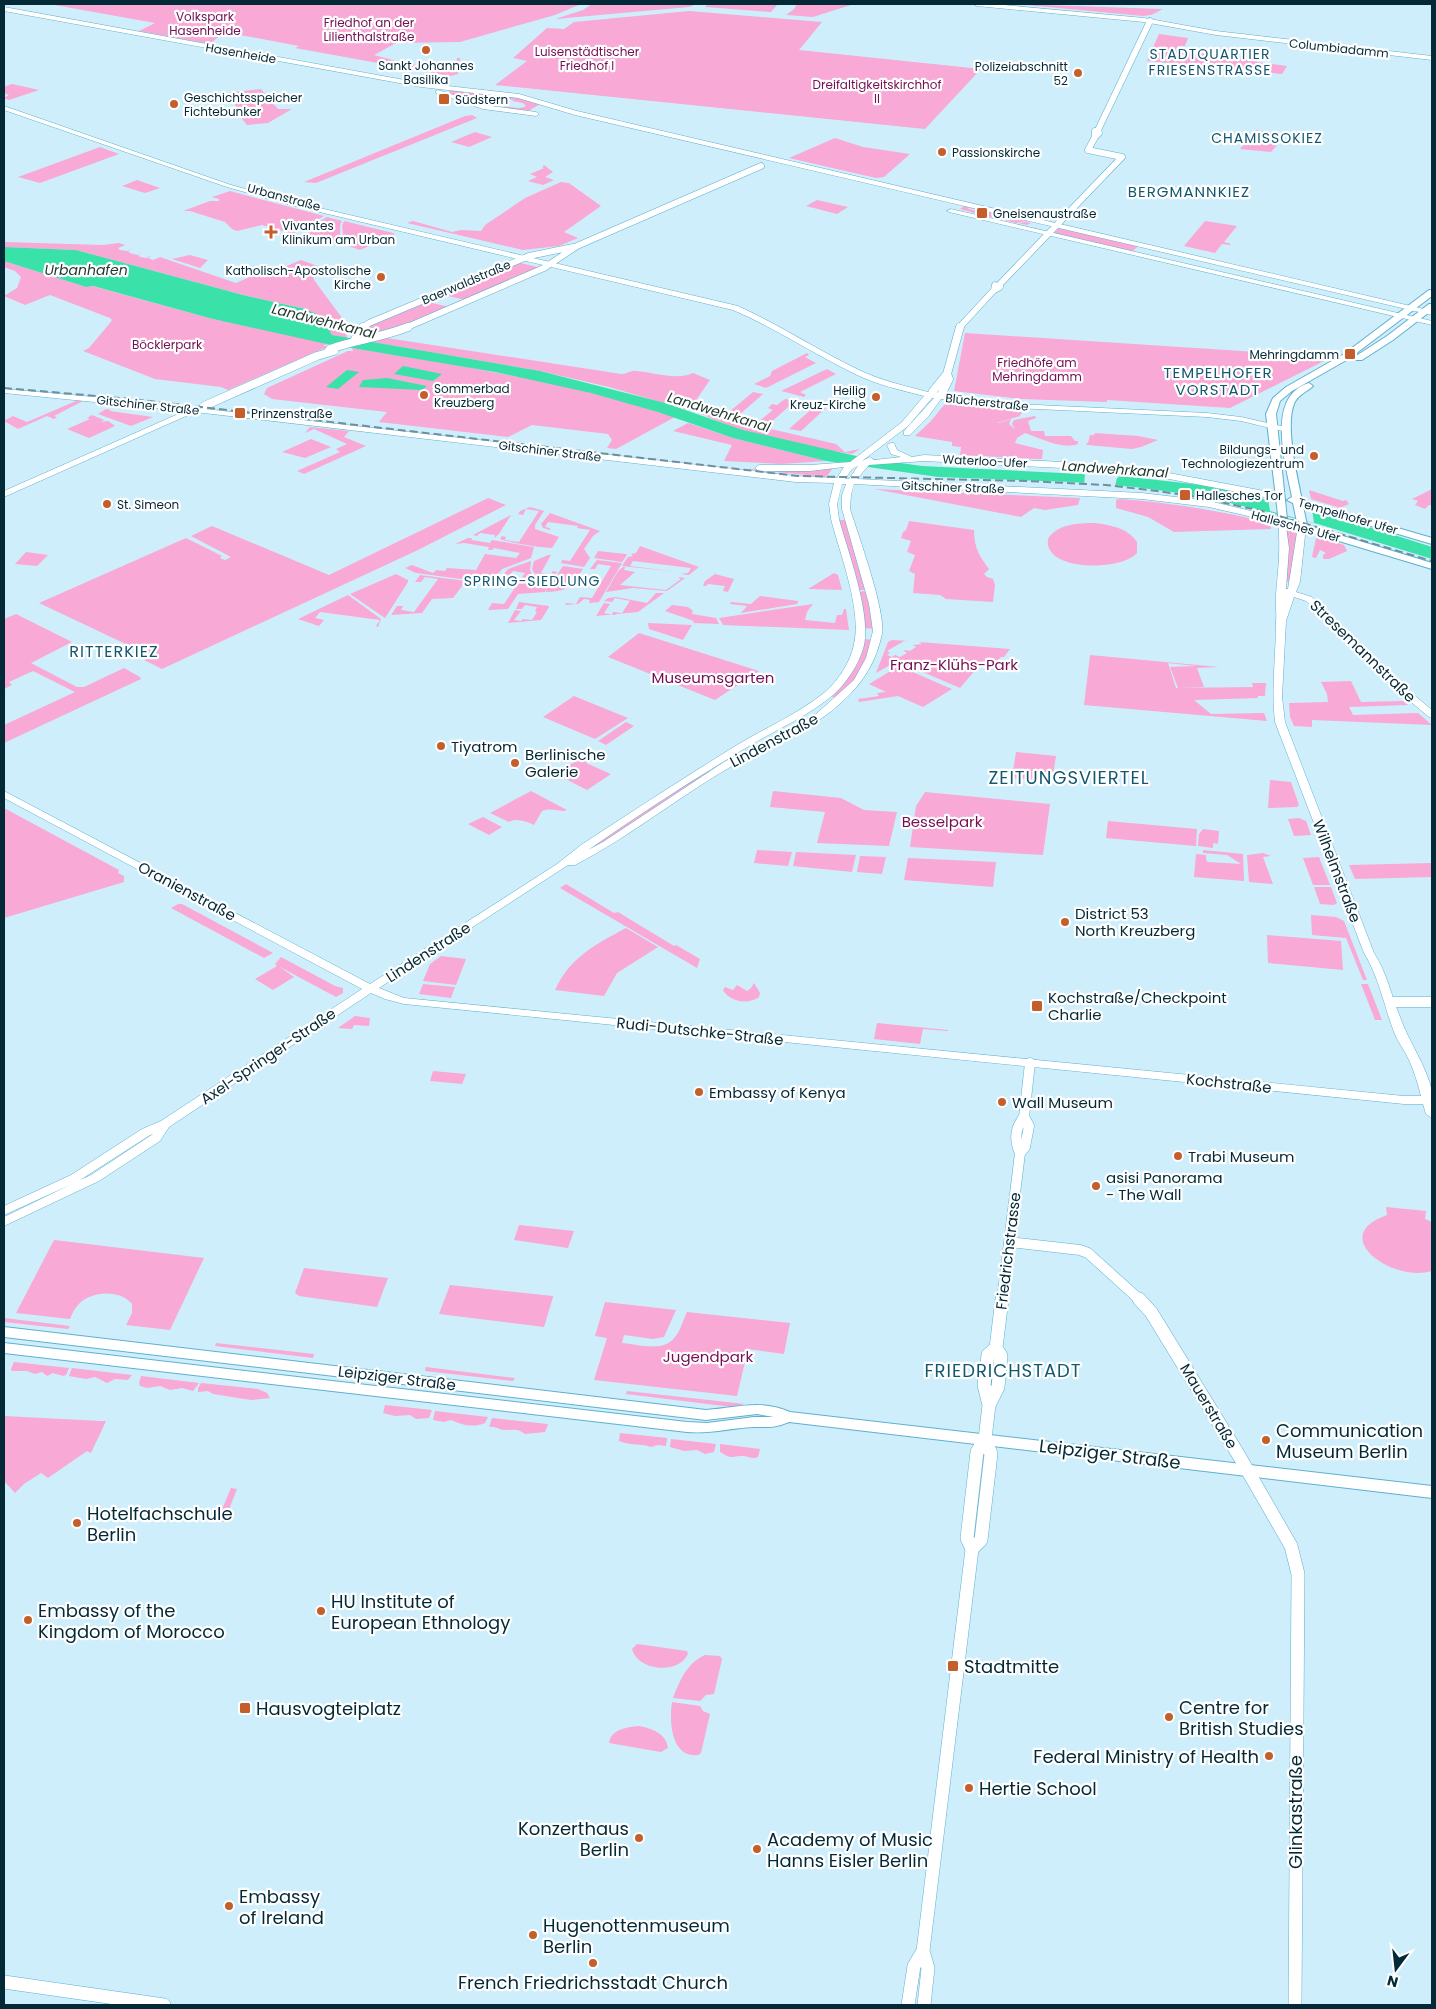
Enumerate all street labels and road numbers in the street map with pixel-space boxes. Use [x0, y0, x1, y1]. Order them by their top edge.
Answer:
street label: Columbiadamm [1288, 34, 1390, 62]
street label: Hasenheide [204, 38, 278, 68]
street label: Urbanstraße [245, 179, 323, 215]
street label: Baerwaldstraße [419, 256, 513, 308]
street label: Blücherstraße [944, 389, 1030, 415]
street label: Gitschiner Straße [96, 391, 200, 419]
street label: Gitschiner Straße [498, 436, 602, 466]
street label: Waterloo-Ufer [942, 450, 1028, 472]
street label: Gitschiner Straße [901, 477, 1005, 497]
street label: Tempelhofer Ufer [1296, 494, 1400, 539]
street label: Hallesches Ufer [1249, 506, 1343, 546]
street label: Stresemannstraße [1305, 595, 1421, 707]
street label: Lindenstraße [726, 708, 822, 772]
street label: Wilhelmstraße [1308, 817, 1366, 925]
street label: Oranienstraße [134, 856, 240, 926]
street label: Lindenstraße [381, 917, 475, 987]
street label: Axel-Springer-Straße [196, 1003, 340, 1109]
street label: Rudi-Dutschke-Straße [615, 1012, 785, 1050]
street label: Kochstraße [1185, 1068, 1273, 1098]
street label: Friedrichstrasse [990, 1191, 1026, 1311]
street label: Mauerstraße [1175, 1359, 1243, 1453]
street label: Leipziger Straße [337, 1360, 457, 1396]
street label: Leipziger Straße [1038, 1433, 1182, 1475]
street label: Glinkastraße [1283, 1755, 1308, 1869]

